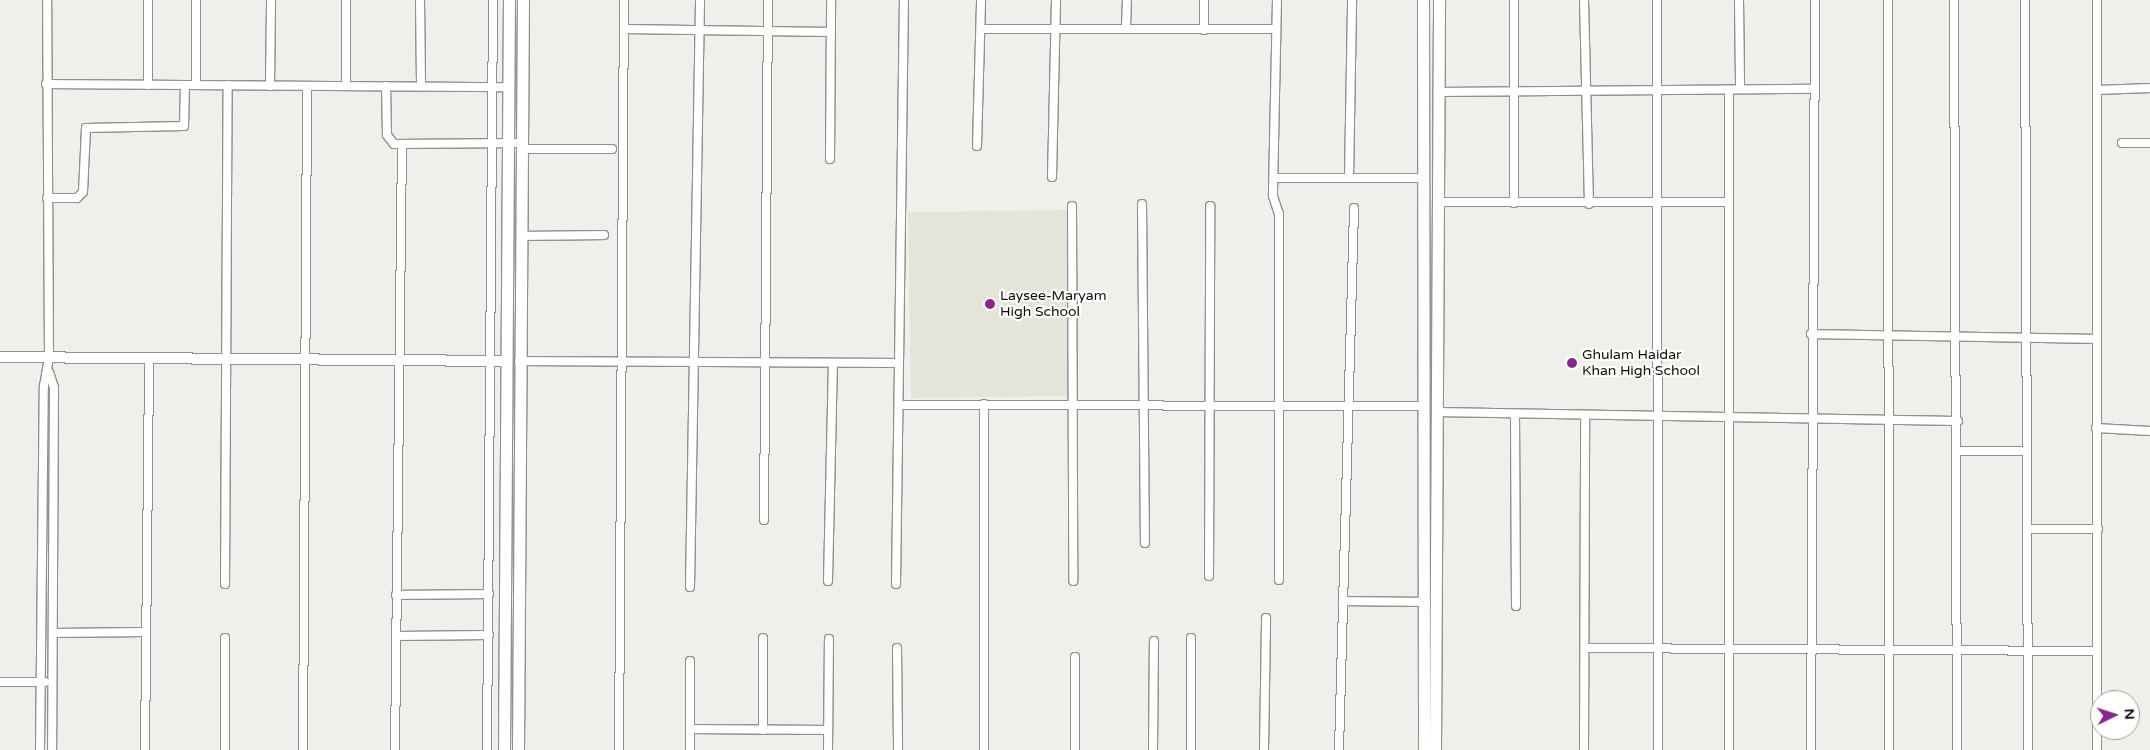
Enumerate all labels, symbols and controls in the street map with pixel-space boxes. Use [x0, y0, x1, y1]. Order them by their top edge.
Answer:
place label: Laysee-Maryam High School [1000, 288, 1107, 321]
marker: Laysee-Maryam High School [984, 298, 996, 310]
place label: Ghulam Haidar Khan High School [1582, 347, 1700, 380]
marker: Ghulam Haidar Khan High School [1566, 357, 1578, 369]
north arrow [2090, 690, 2140, 740]
text: N [2121, 708, 2138, 720]

